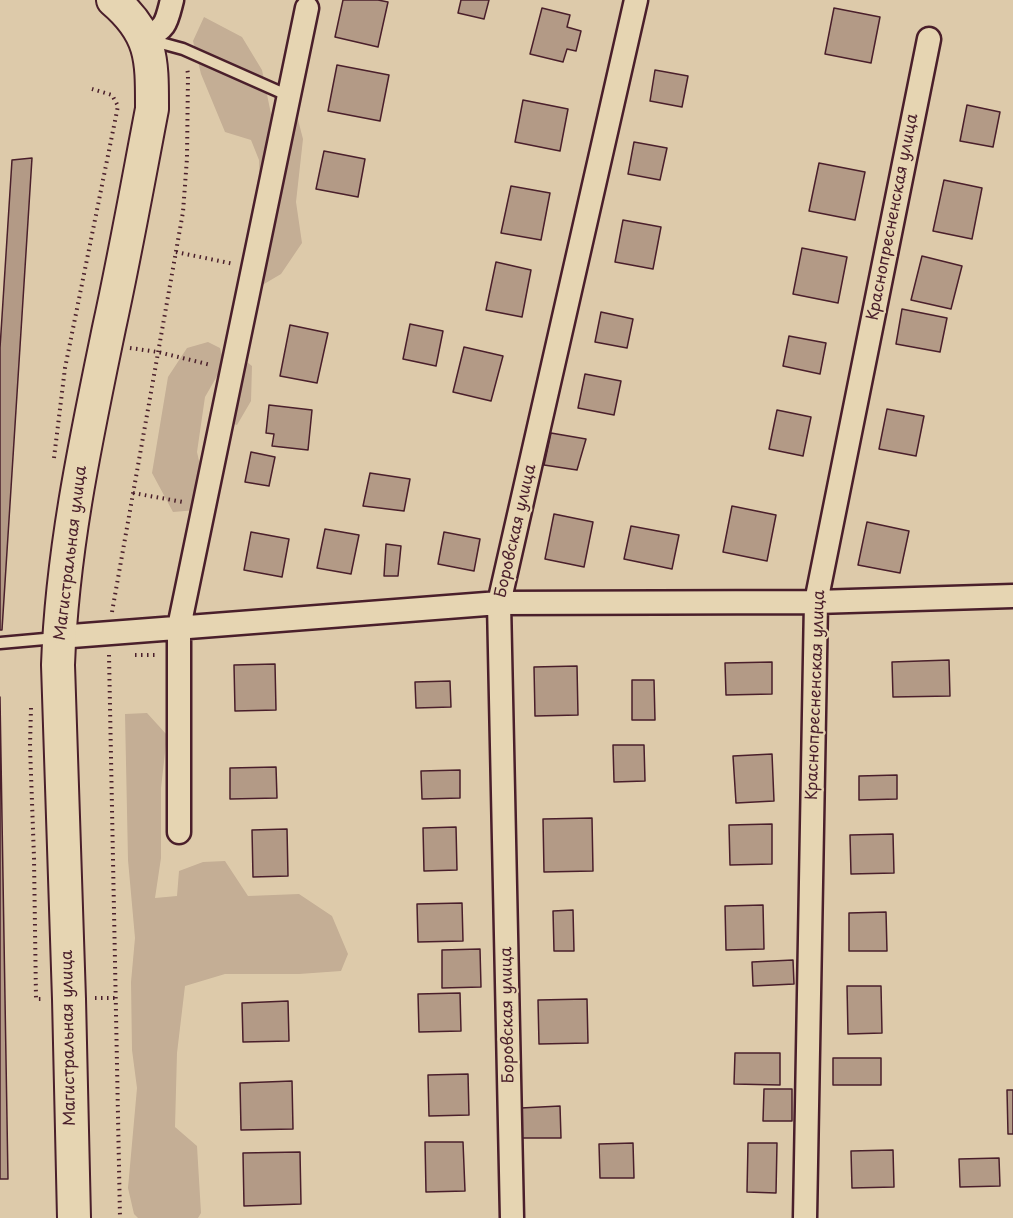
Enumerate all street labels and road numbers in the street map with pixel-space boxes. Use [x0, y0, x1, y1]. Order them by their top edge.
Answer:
street label: Краснопресненская улица [864, 112, 922, 322]
street label: Боровская улица [491, 462, 541, 600]
street label: Магистральная улица [51, 464, 91, 642]
street label: Краснопресненская улица [803, 590, 829, 800]
street label: Боровская улица [497, 947, 519, 1083]
street label: Магистральная улица [58, 950, 80, 1126]

